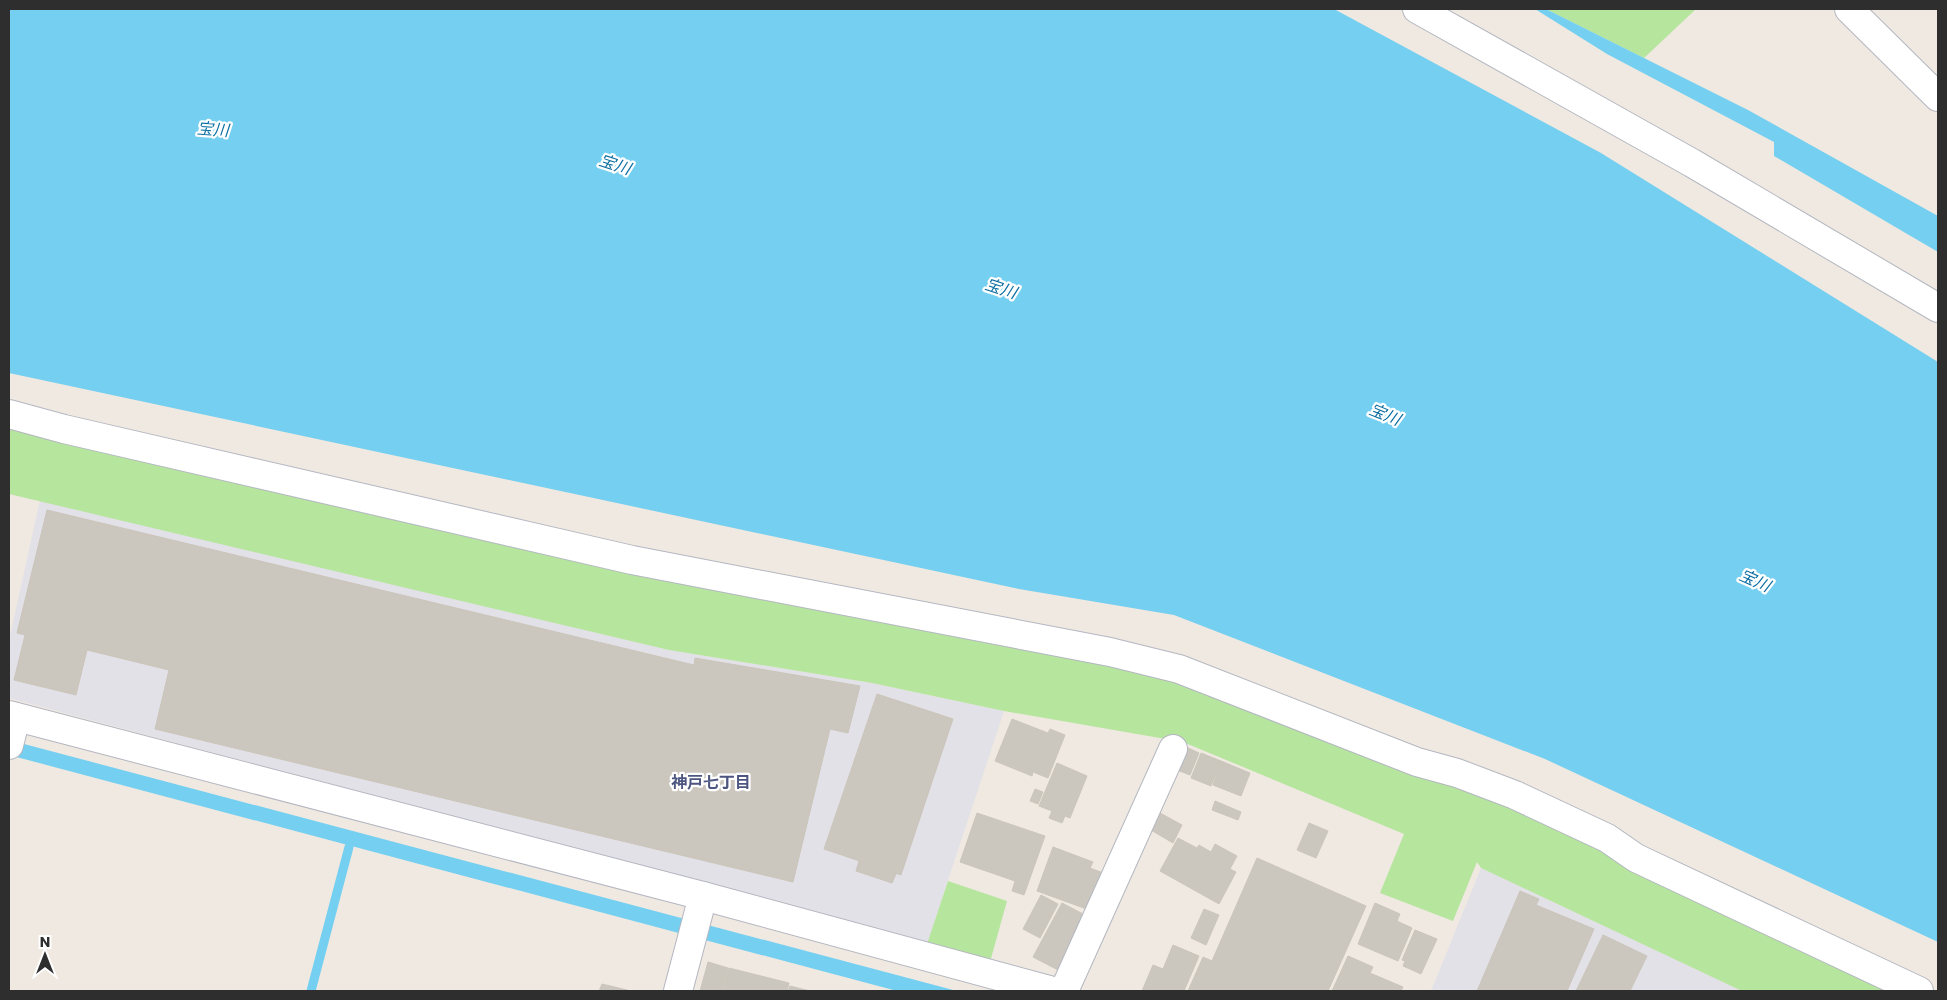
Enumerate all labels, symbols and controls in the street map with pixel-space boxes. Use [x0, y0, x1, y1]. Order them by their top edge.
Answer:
water label: 宝川 [196, 117, 232, 142]
water label: 宝川 [596, 149, 636, 181]
water label: 宝川 [982, 273, 1022, 305]
water label: 宝川 [1366, 398, 1406, 432]
water label: 宝川 [1735, 563, 1776, 598]
district label: 神戸七丁目 [671, 771, 751, 794]
north arrow [20, 930, 70, 980]
text: N [40, 932, 50, 952]

